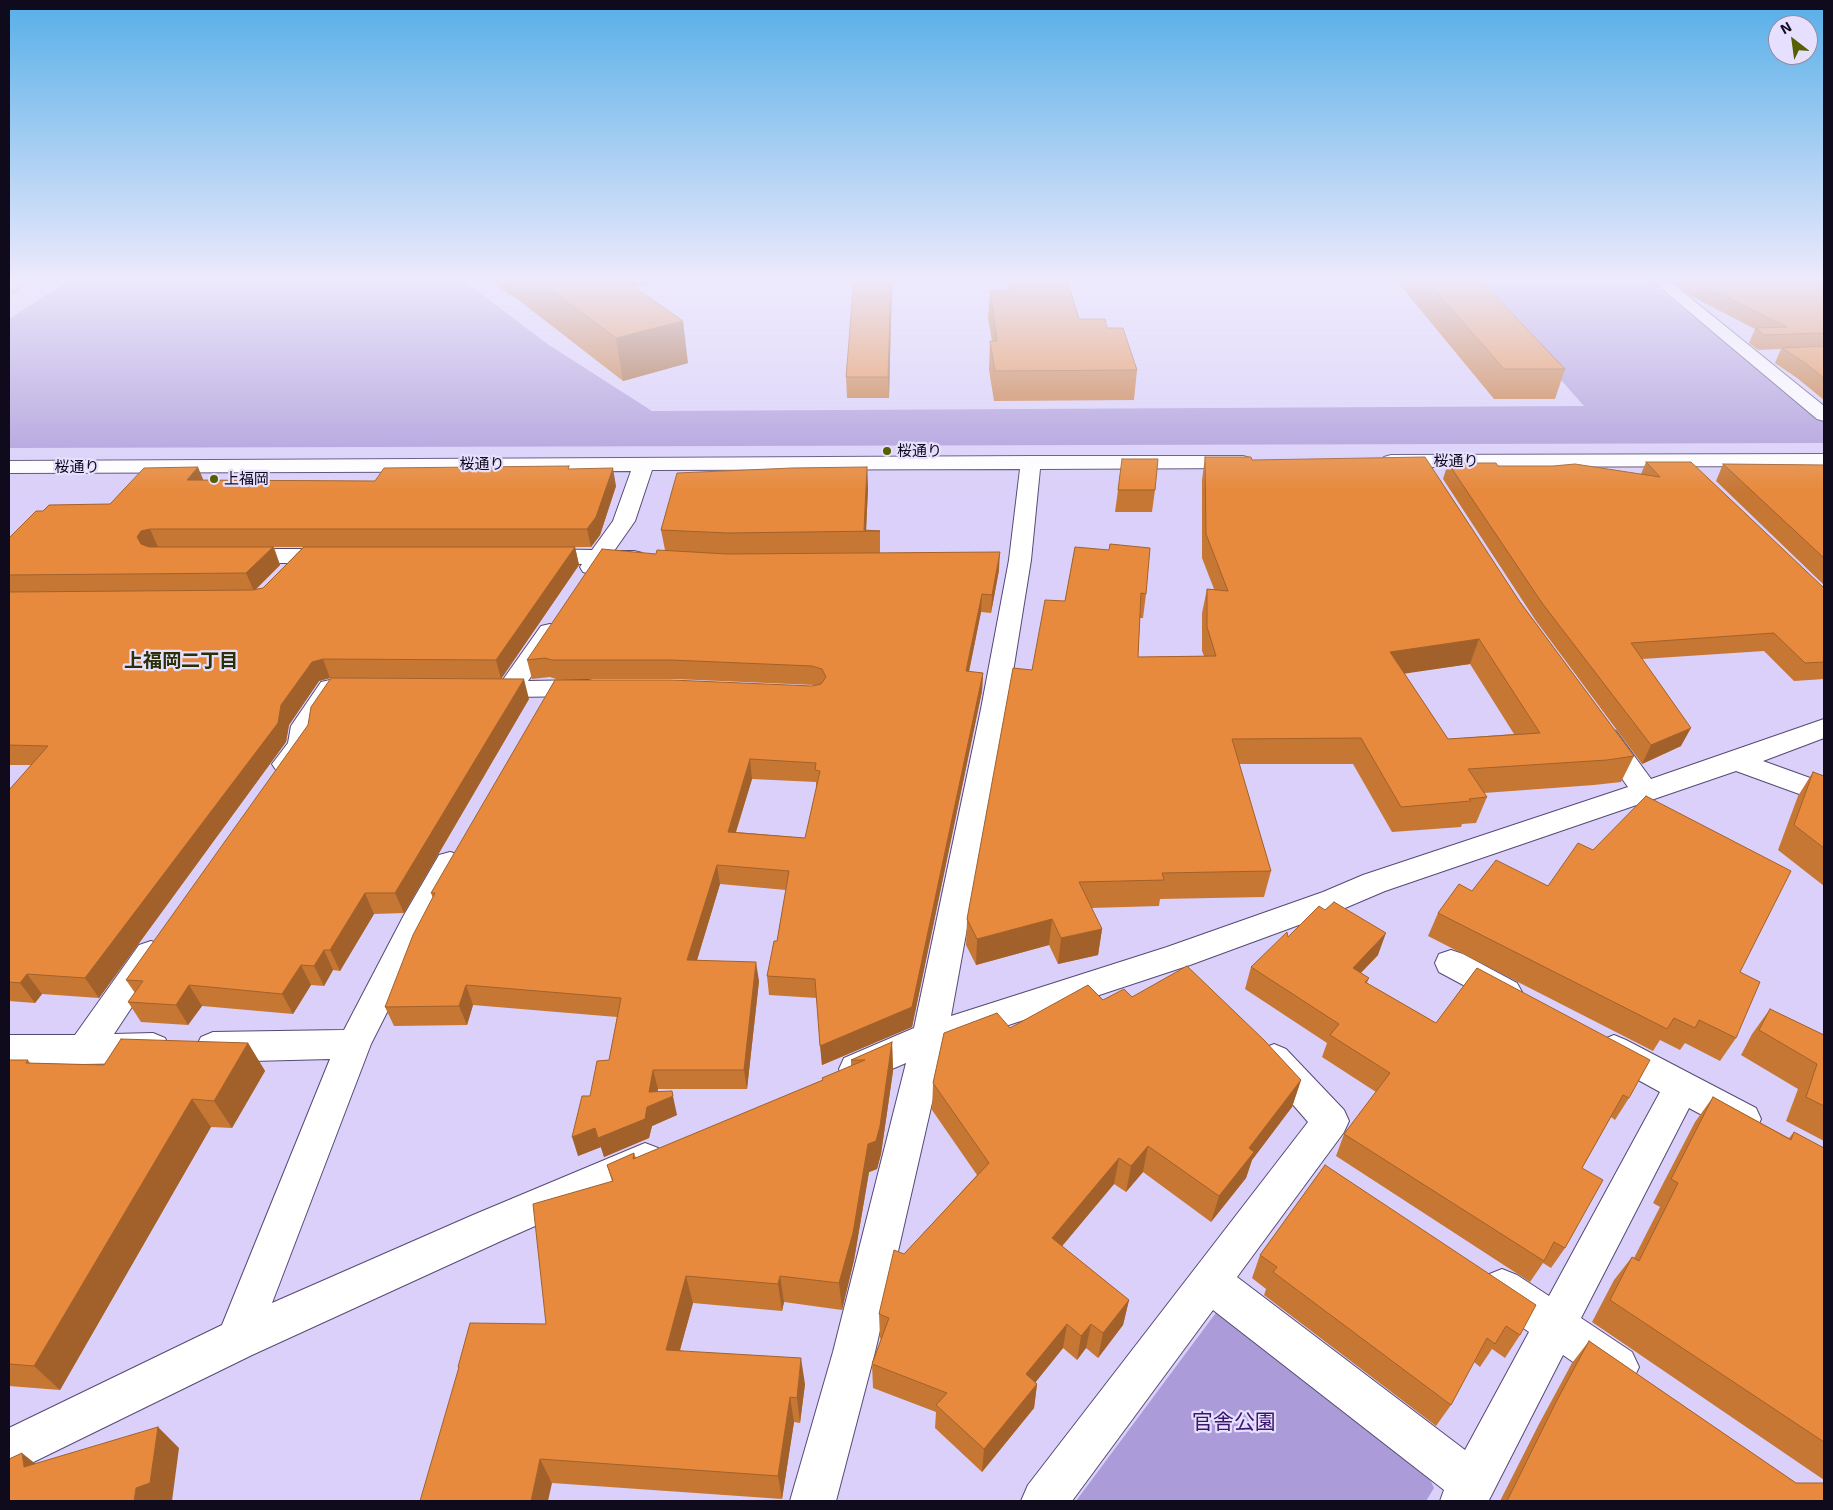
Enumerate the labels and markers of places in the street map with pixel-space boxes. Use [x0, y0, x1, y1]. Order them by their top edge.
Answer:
place label: 桜通り [897, 442, 942, 460]
marker: 桜通り [881, 445, 893, 457]
place label: 上福岡 [224, 470, 269, 488]
marker: 上福岡 [208, 473, 220, 485]

